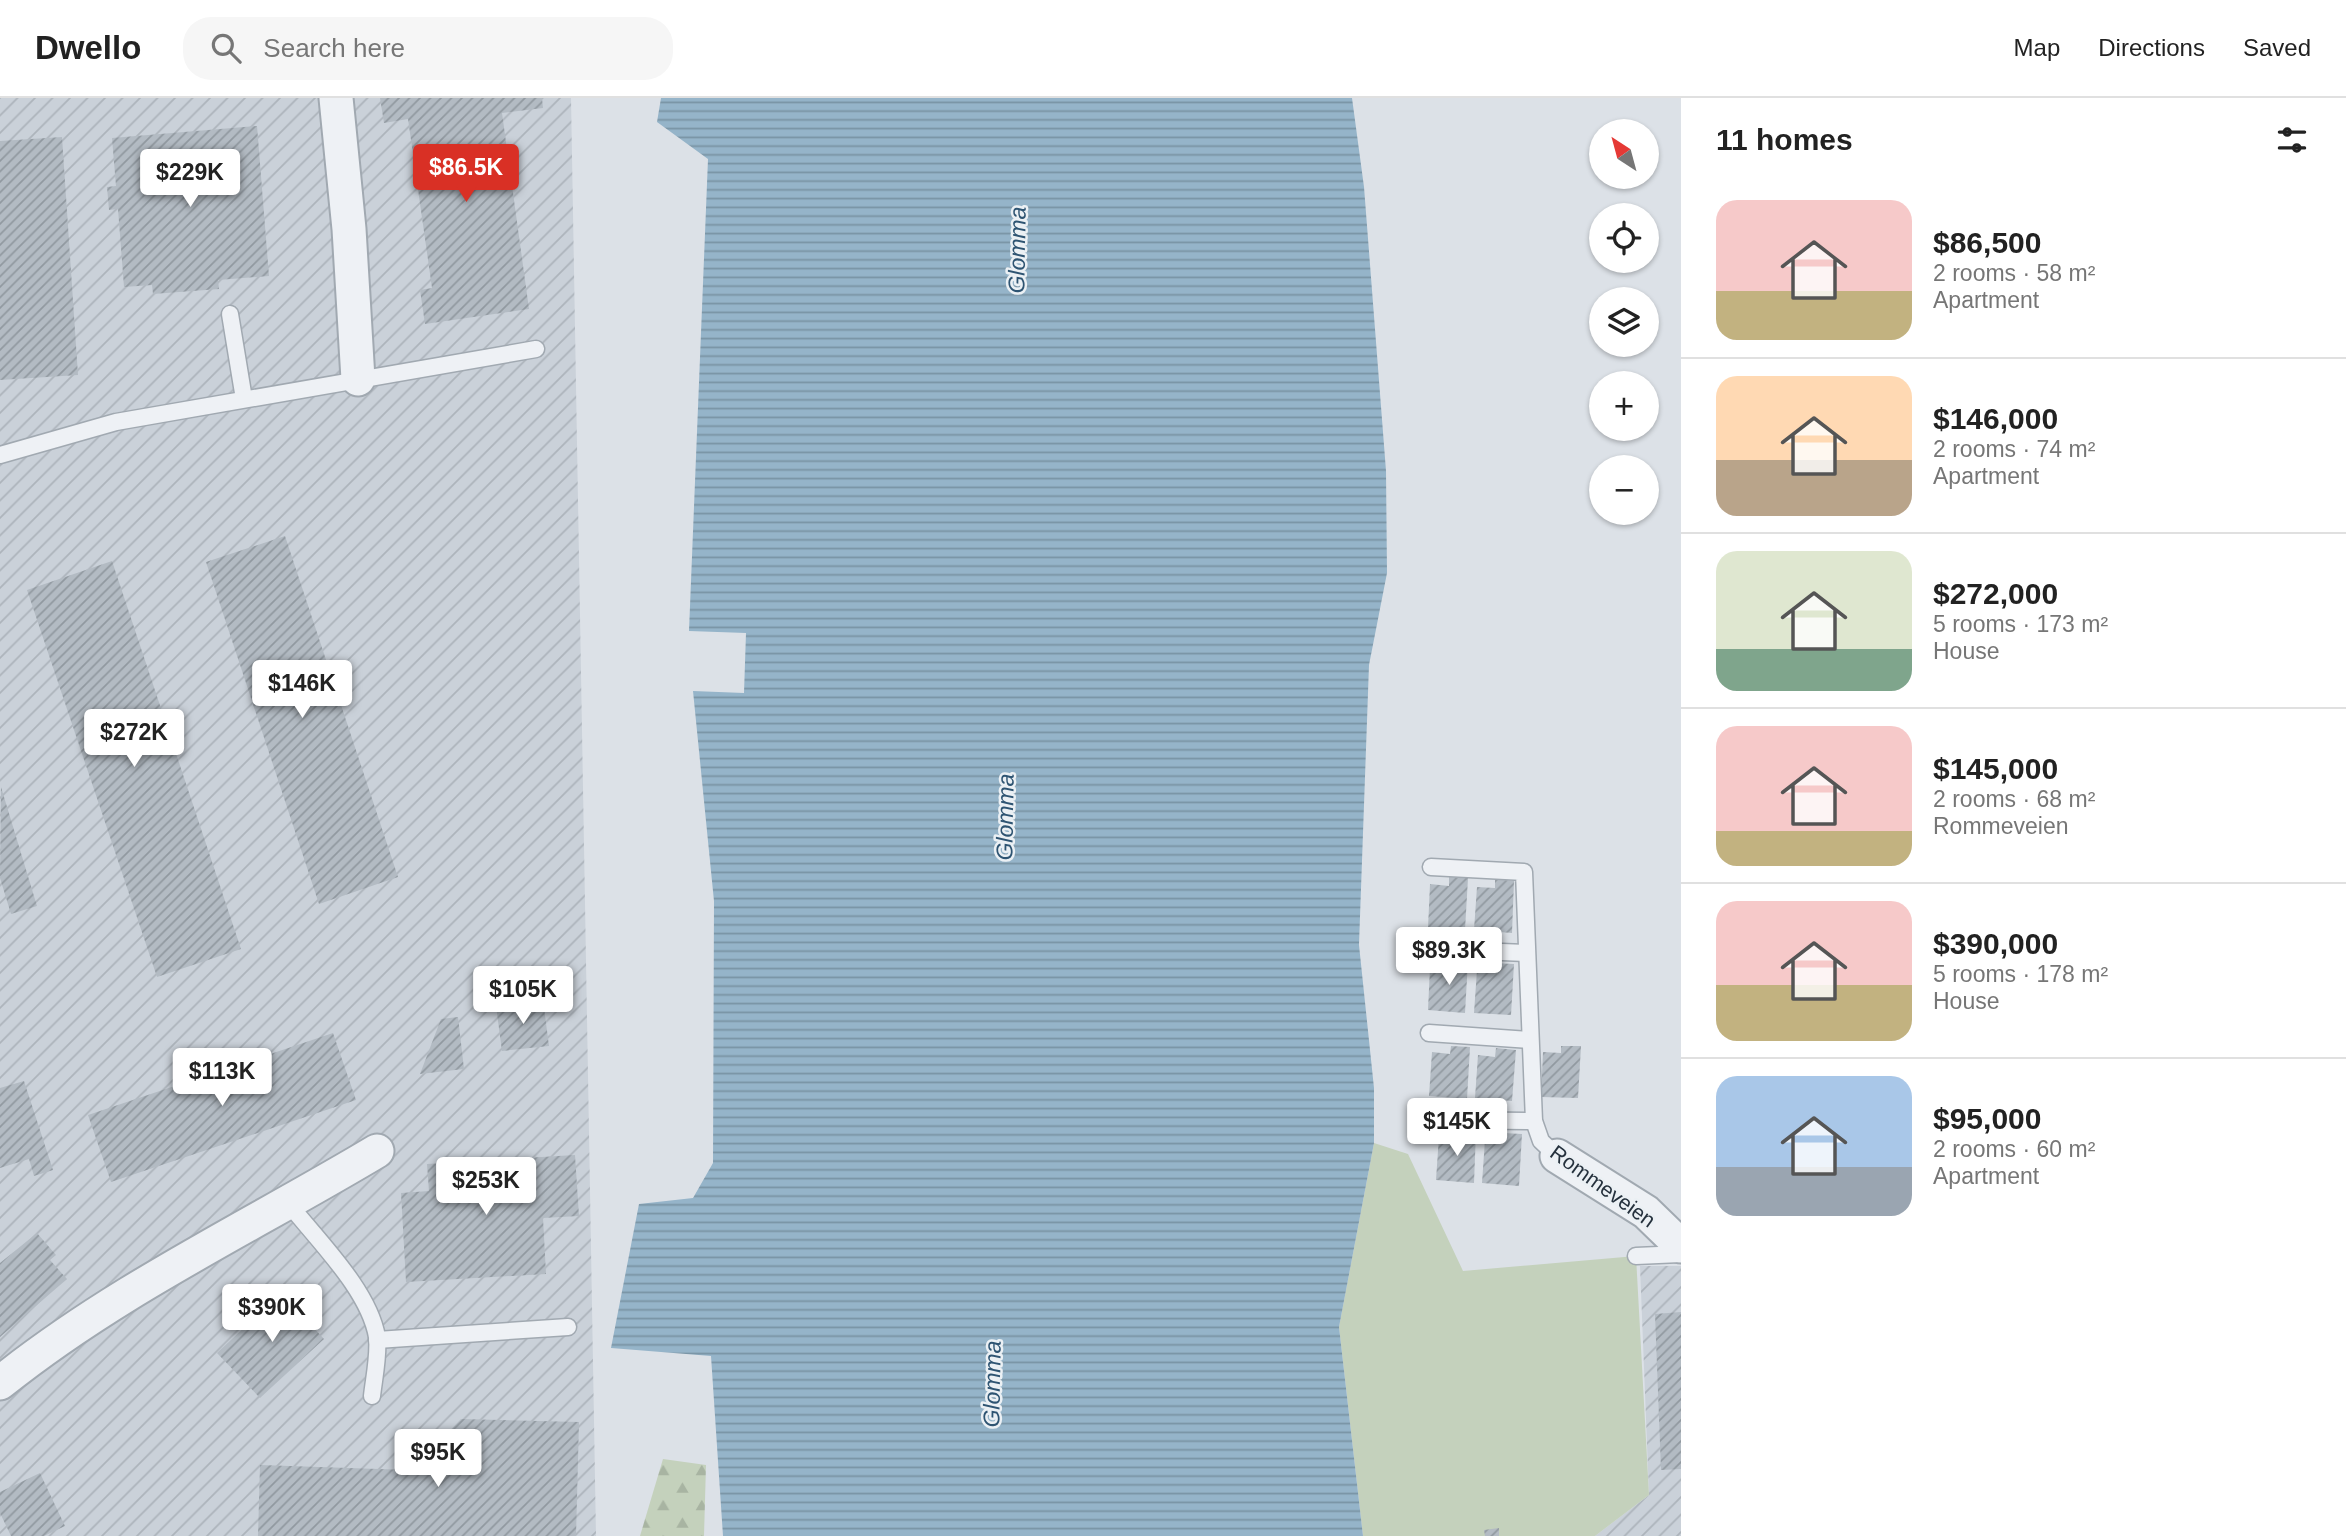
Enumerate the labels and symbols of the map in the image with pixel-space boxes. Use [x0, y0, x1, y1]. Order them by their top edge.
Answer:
north arrow [1589, 119, 1659, 189]
pin: $86.5K [409, 144, 523, 204]
pin: $229K [141, 150, 239, 209]
water label: Glomma [1003, 206, 1031, 294]
pin: $146K [253, 660, 351, 720]
pin: $272K [85, 710, 183, 769]
water label: Glomma [991, 773, 1019, 861]
pin: $89.3K [1392, 928, 1506, 987]
pin: $105K [474, 967, 572, 1026]
pin: $113K [173, 1048, 271, 1108]
pin: $145K [1408, 1098, 1506, 1158]
street label: Rommeveien [1546, 1140, 1660, 1232]
pin: $253K [437, 1158, 535, 1217]
pin: $390K [223, 1284, 321, 1344]
water label: Glomma [978, 1340, 1006, 1428]
pin: $95K [397, 1430, 479, 1489]

